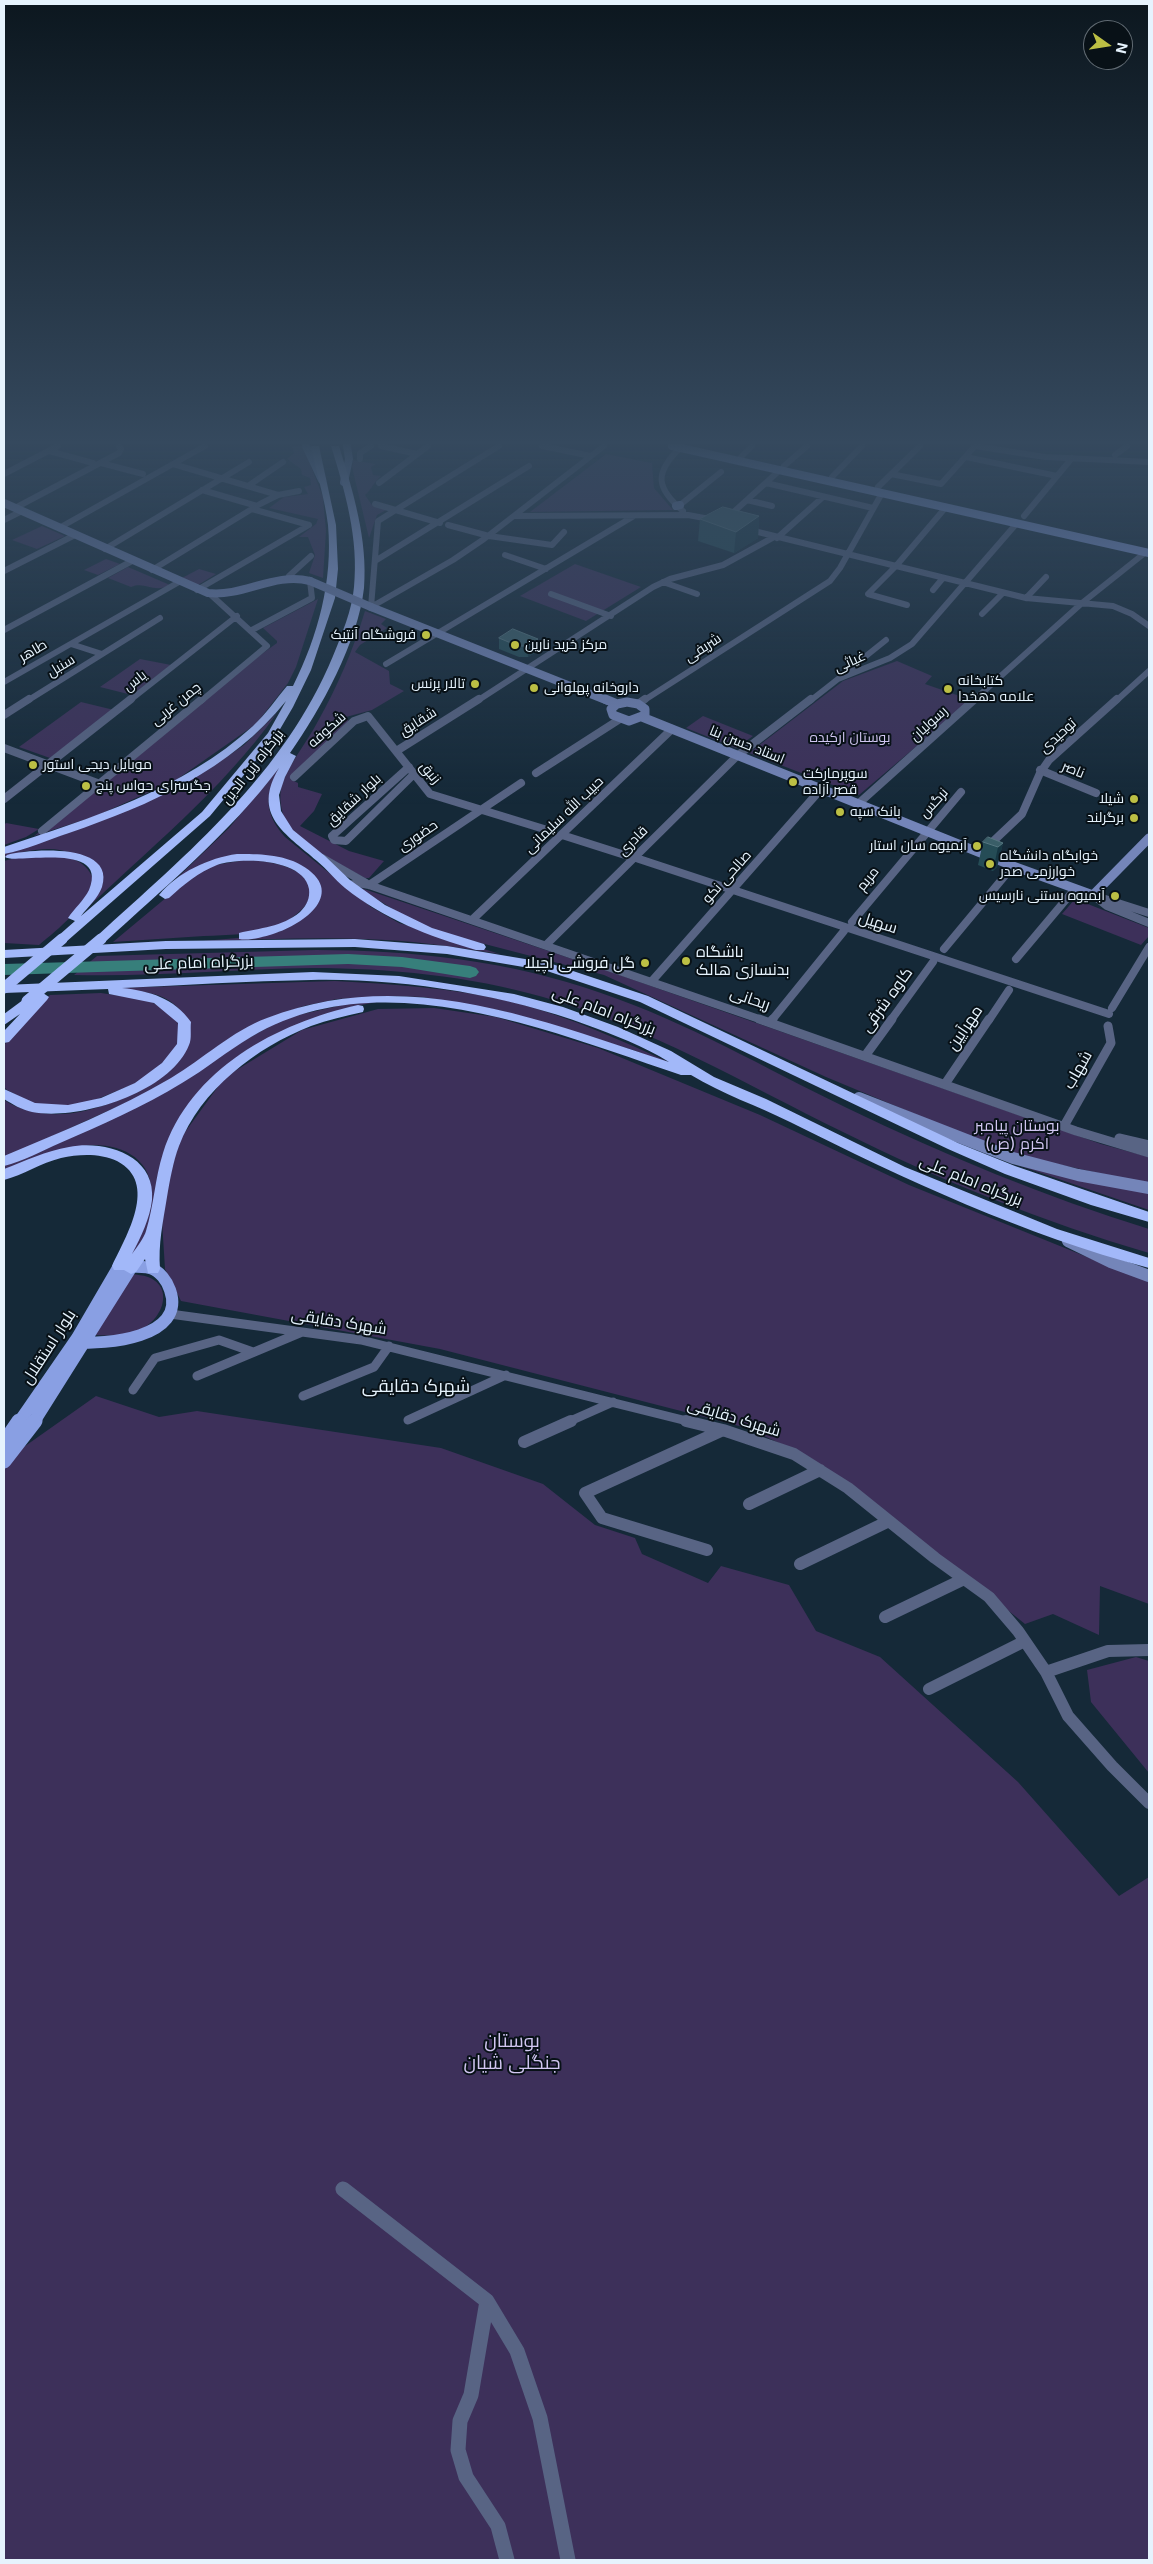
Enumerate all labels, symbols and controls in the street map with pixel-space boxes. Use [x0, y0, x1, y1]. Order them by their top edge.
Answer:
north arrow [1083, 20, 1133, 70]
text: N [1113, 41, 1132, 55]
place label: فروشگاه آنتیک [331, 627, 416, 643]
marker: فروشگاه آنتیک [420, 629, 432, 641]
street label: شریفی [681, 630, 725, 666]
street label: طاهر [16, 636, 50, 666]
place label: مرکز خرید نارین [525, 637, 607, 653]
marker: مرکز خرید نارین [509, 639, 521, 651]
street label: غیاثی [832, 648, 868, 676]
street label: سنبل [44, 651, 78, 681]
street label: یاس [120, 667, 150, 695]
place label: کتابخانه علامه دهخدا [958, 673, 1034, 706]
place label: تالار پرنس [411, 676, 465, 692]
marker: تالار پرنس [469, 678, 481, 690]
street label: چمن غربی [148, 679, 204, 729]
place label: داروخانه پهلوانی [544, 680, 639, 696]
marker: داروخانه پهلوانی [528, 682, 540, 694]
marker: کتابخانه علامه دهخدا [942, 683, 954, 695]
street label: رسولیان [907, 703, 951, 745]
street label: شقایق [396, 704, 440, 740]
street label: شکوفه [304, 709, 350, 751]
street label: توحیدی [1036, 715, 1080, 757]
street label: استاد حسن بنا [707, 722, 787, 768]
street label: بزرگراه زین الدین [218, 726, 288, 808]
park label: بوستان ارکیده [810, 730, 890, 746]
place label: موبایل دیجی استور [43, 757, 152, 773]
street label: زنبق [416, 758, 444, 788]
street label: ناصر [1059, 758, 1087, 782]
marker: موبایل دیجی استور [27, 759, 39, 771]
place label: سوپرمارکت قصر آزاده [803, 766, 868, 799]
street label: بلوار شقایق [323, 771, 385, 829]
street label: حبیب الله سلیمانی [521, 773, 607, 857]
marker: سوپرمارکت قصر آزاده [787, 776, 799, 788]
place label: جگرسرای حواس پنج [96, 778, 211, 794]
marker: جگرسرای حواس پنج [80, 780, 92, 792]
street label: نرگس [916, 784, 952, 822]
place label: شیلا [1099, 791, 1124, 807]
marker: شیلا [1128, 793, 1140, 805]
place label: بانک سپه [850, 804, 901, 820]
marker: بانک سپه [834, 806, 846, 818]
place label: برگرلند [1087, 810, 1124, 826]
marker: برگرلند [1128, 812, 1140, 824]
street label: حضوری [395, 817, 441, 855]
street label: قادری [614, 822, 652, 860]
place label: آبمیوه سان استار [869, 838, 967, 854]
marker: آبمیوه سان استار [971, 840, 983, 852]
street label: صالحی نکو [699, 847, 755, 907]
place label: خوابگاه دانشگاه خوارزمی صدر [1000, 848, 1098, 880]
marker: خوابگاه دانشگاه خوارزمی صدر [984, 858, 996, 870]
street label: مریم [853, 864, 883, 894]
place label: آبمیوه بستنی نارسیس [979, 888, 1105, 904]
marker: آبمیوه بستنی نارسیس [1109, 890, 1121, 902]
street label: سهیل [856, 908, 900, 938]
place label: باشگاه بدنسازی هالک [696, 942, 790, 980]
street label: بزرگراه امام علی [144, 951, 254, 975]
place label: گل فروشی آچیلا [525, 953, 635, 973]
marker: باشگاه بدنسازی هالک [680, 955, 692, 967]
marker: گل فروشی آچیلا [639, 957, 651, 969]
street label: کاوه شرقی [857, 964, 917, 1036]
street label: بزرگراه امام علی [550, 982, 658, 1040]
street label: ریحانی [727, 983, 773, 1015]
street label: مهرآیین [943, 1002, 987, 1054]
street label: شهاب [1059, 1047, 1097, 1093]
park label: بوستان پیامبر اکرم (ص) [975, 1116, 1059, 1154]
street label: بزرگراه امام علی [917, 1152, 1025, 1210]
street label: شهرک دقایقی [290, 1305, 388, 1339]
street label: بلوار استقلال [18, 1306, 80, 1388]
district label: شهرک دقایقی [362, 1376, 470, 1398]
street label: شهرک دقایقی [685, 1395, 783, 1441]
park label: بوستان جنگلی شیان [463, 2030, 561, 2074]

